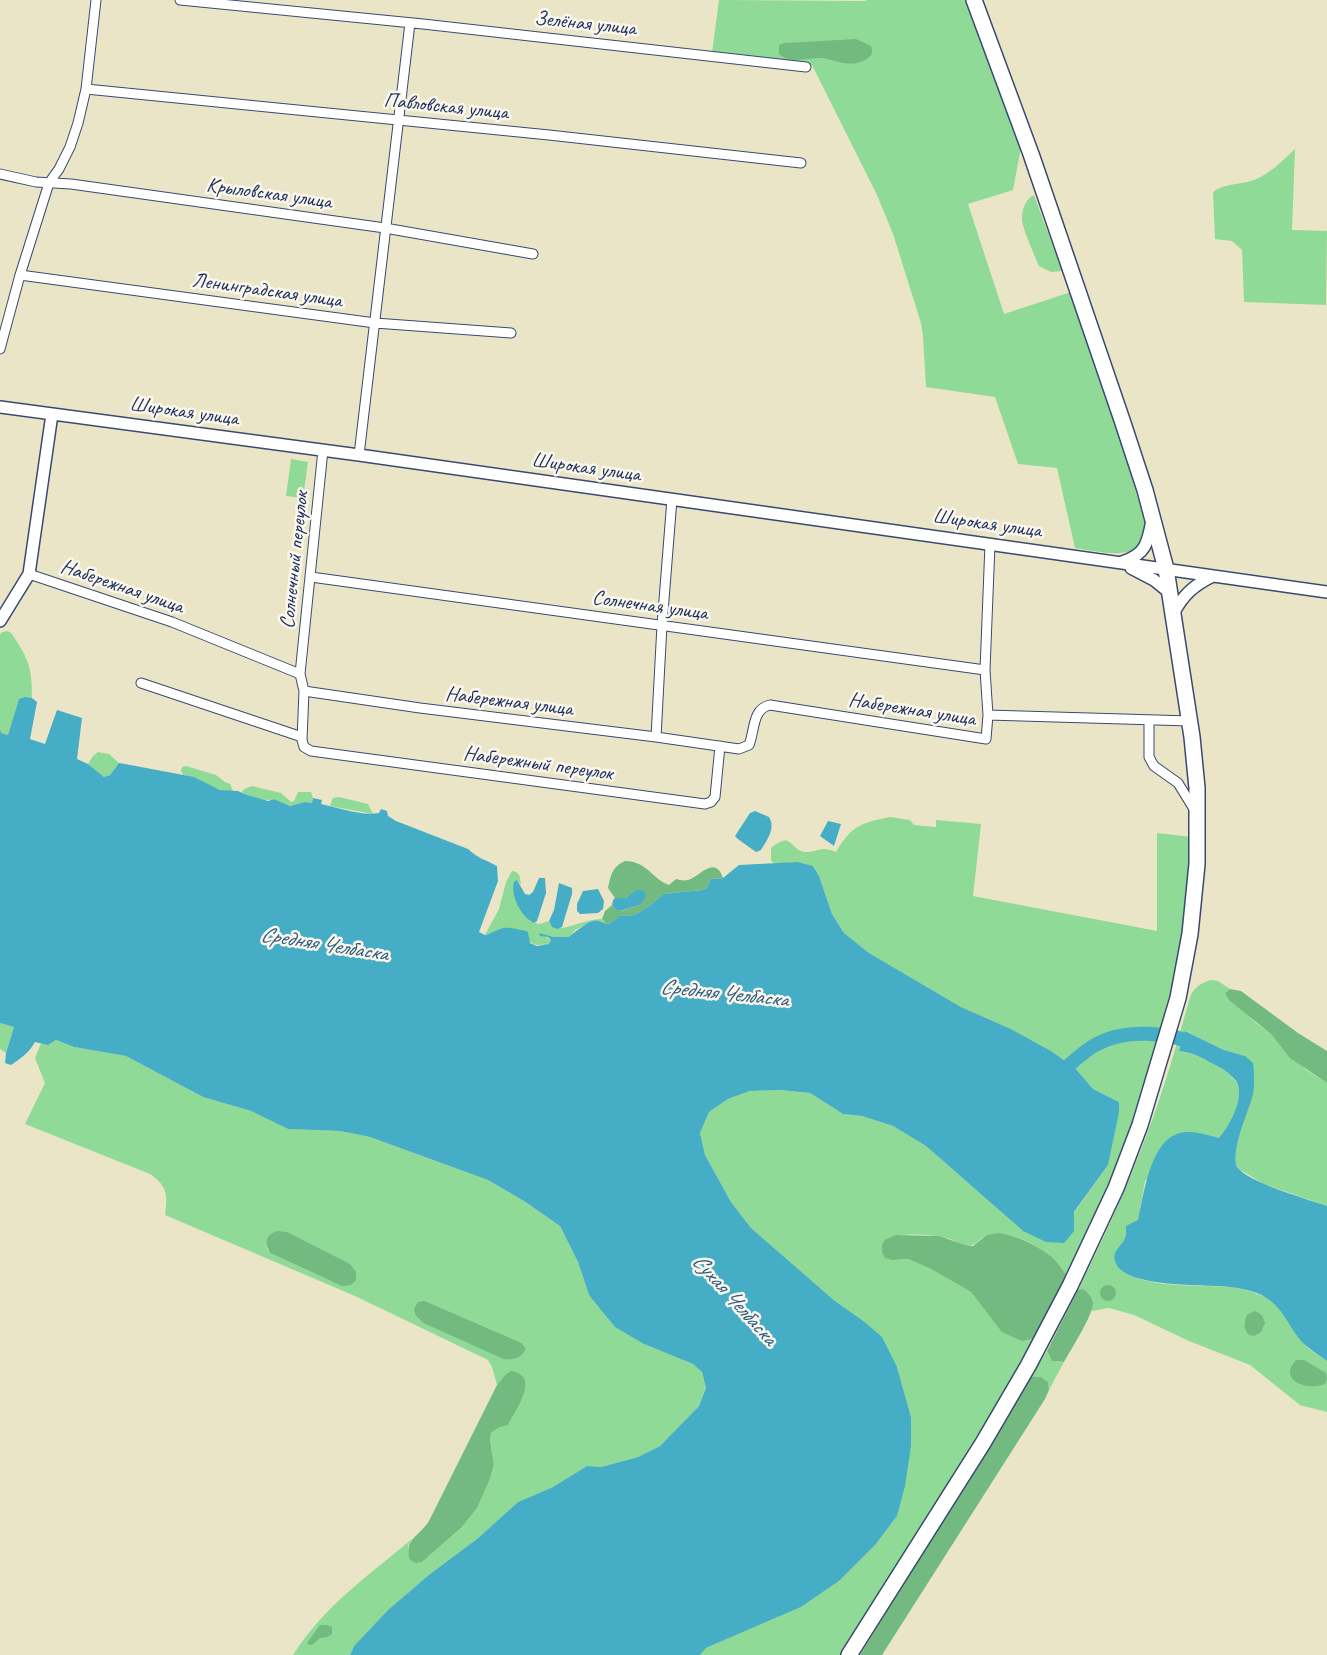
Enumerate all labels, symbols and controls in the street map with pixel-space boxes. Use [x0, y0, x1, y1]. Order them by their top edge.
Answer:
street label: Зелёная улица [533, 6, 637, 42]
street label: Павловская улица [383, 88, 509, 126]
street label: Крыловская улица [205, 173, 333, 215]
street label: Ленинградская улица [191, 268, 343, 314]
street label: Широкая улица [128, 392, 240, 432]
street label: Широкая улица [530, 448, 642, 488]
street label: Солнечный переулок [275, 490, 315, 630]
street label: Широкая улица [931, 504, 1043, 544]
street label: Набережная улица [57, 554, 187, 620]
street label: Солнечная улица [591, 585, 709, 627]
street label: Набережная улица [444, 682, 574, 722]
street label: Набережная улица [847, 688, 977, 732]
street label: Набережный переулок [462, 741, 614, 787]
water label: Средняя Челбаска [259, 922, 389, 968]
water label: Средняя Челбаска [659, 974, 789, 1014]
water label: Сухая Челбаска [686, 1249, 782, 1351]

